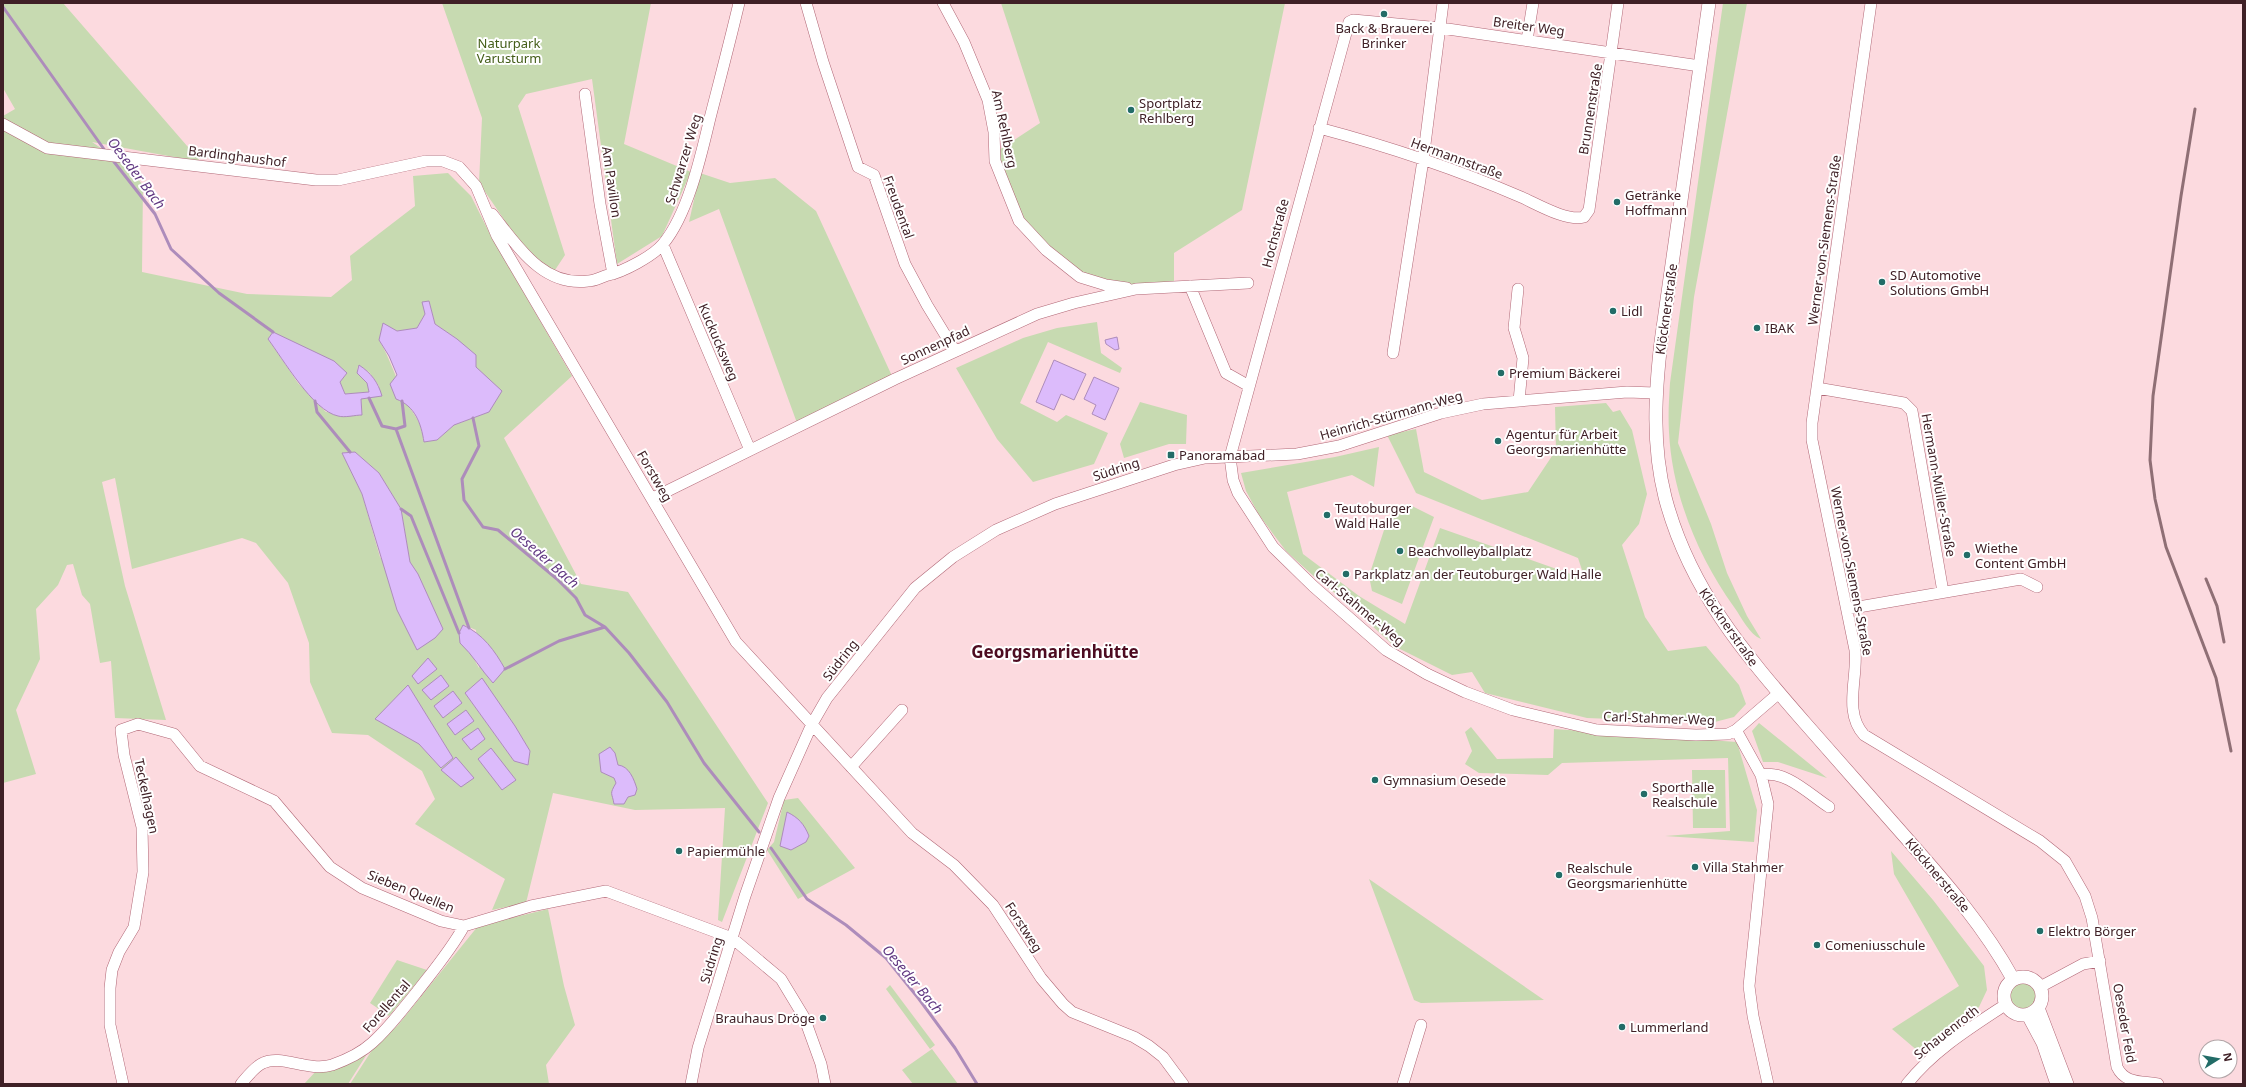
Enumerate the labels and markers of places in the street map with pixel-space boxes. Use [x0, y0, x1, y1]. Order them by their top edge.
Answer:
marker: Back & Brauerei Brinker [1379, 9, 1389, 19]
place label: Back & Brauerei Brinker [1335, 19, 1433, 52]
place label: Sportplatz Rehlberg [1139, 94, 1202, 127]
marker: Sportplatz Rehlberg [1126, 105, 1136, 115]
place label: Getränke Hoffmann [1625, 186, 1687, 219]
marker: Getränke Hoffmann [1612, 197, 1622, 207]
place label: SD Automotive Solutions GmbH [1890, 266, 1989, 299]
marker: SD Automotive Solutions GmbH [1877, 277, 1887, 287]
place label: Lidl [1621, 302, 1643, 320]
marker: Lidl [1608, 306, 1618, 316]
place label: IBAK [1765, 319, 1795, 337]
marker: IBAK [1752, 323, 1762, 333]
place label: Premium Bäckerei [1509, 364, 1620, 382]
marker: Premium Bäckerei [1496, 368, 1506, 378]
place label: Agentur für Arbeit Georgsmarienhütte [1506, 425, 1626, 458]
marker: Agentur für Arbeit Georgsmarienhütte [1493, 436, 1503, 446]
place label: Panoramabad [1179, 446, 1265, 464]
marker: Panoramabad [1166, 450, 1176, 460]
place label: Teutoburger Wald Halle [1335, 499, 1412, 532]
marker: Teutoburger Wald Halle [1322, 510, 1332, 520]
place label: Wiethe Content GmbH [1975, 539, 2067, 572]
place label: Beachvolleyballplatz [1408, 542, 1532, 560]
marker: Beachvolleyballplatz [1395, 546, 1405, 556]
marker: Wiethe Content GmbH [1962, 550, 1972, 560]
place label: Parkplatz an der Teutoburger Wald Halle [1354, 565, 1601, 583]
marker: Parkplatz an der Teutoburger Wald Halle [1341, 569, 1351, 579]
place label: Gymnasium Oesede [1383, 771, 1506, 789]
marker: Gymnasium Oesede [1370, 775, 1380, 785]
place label: Sporthalle Realschule [1652, 778, 1717, 811]
marker: Sporthalle Realschule [1639, 789, 1649, 799]
place label: Papiermühle [687, 842, 765, 860]
marker: Papiermühle [674, 846, 684, 856]
place label: Villa Stahmer [1703, 858, 1784, 876]
place label: Realschule Georgsmarienhütte [1567, 859, 1687, 892]
marker: Villa Stahmer [1690, 862, 1700, 872]
marker: Realschule Georgsmarienhütte [1554, 870, 1564, 880]
place label: Elektro Börger [2048, 922, 2137, 940]
marker: Elektro Börger [2035, 926, 2045, 936]
place label: Comeniusschule [1825, 936, 1925, 954]
marker: Comeniusschule [1812, 940, 1822, 950]
place label: Brauhaus Dröge [715, 1009, 815, 1027]
marker: Brauhaus Dröge [818, 1013, 828, 1023]
place label: Lummerland [1630, 1018, 1709, 1036]
marker: Lummerland [1617, 1022, 1627, 1032]

